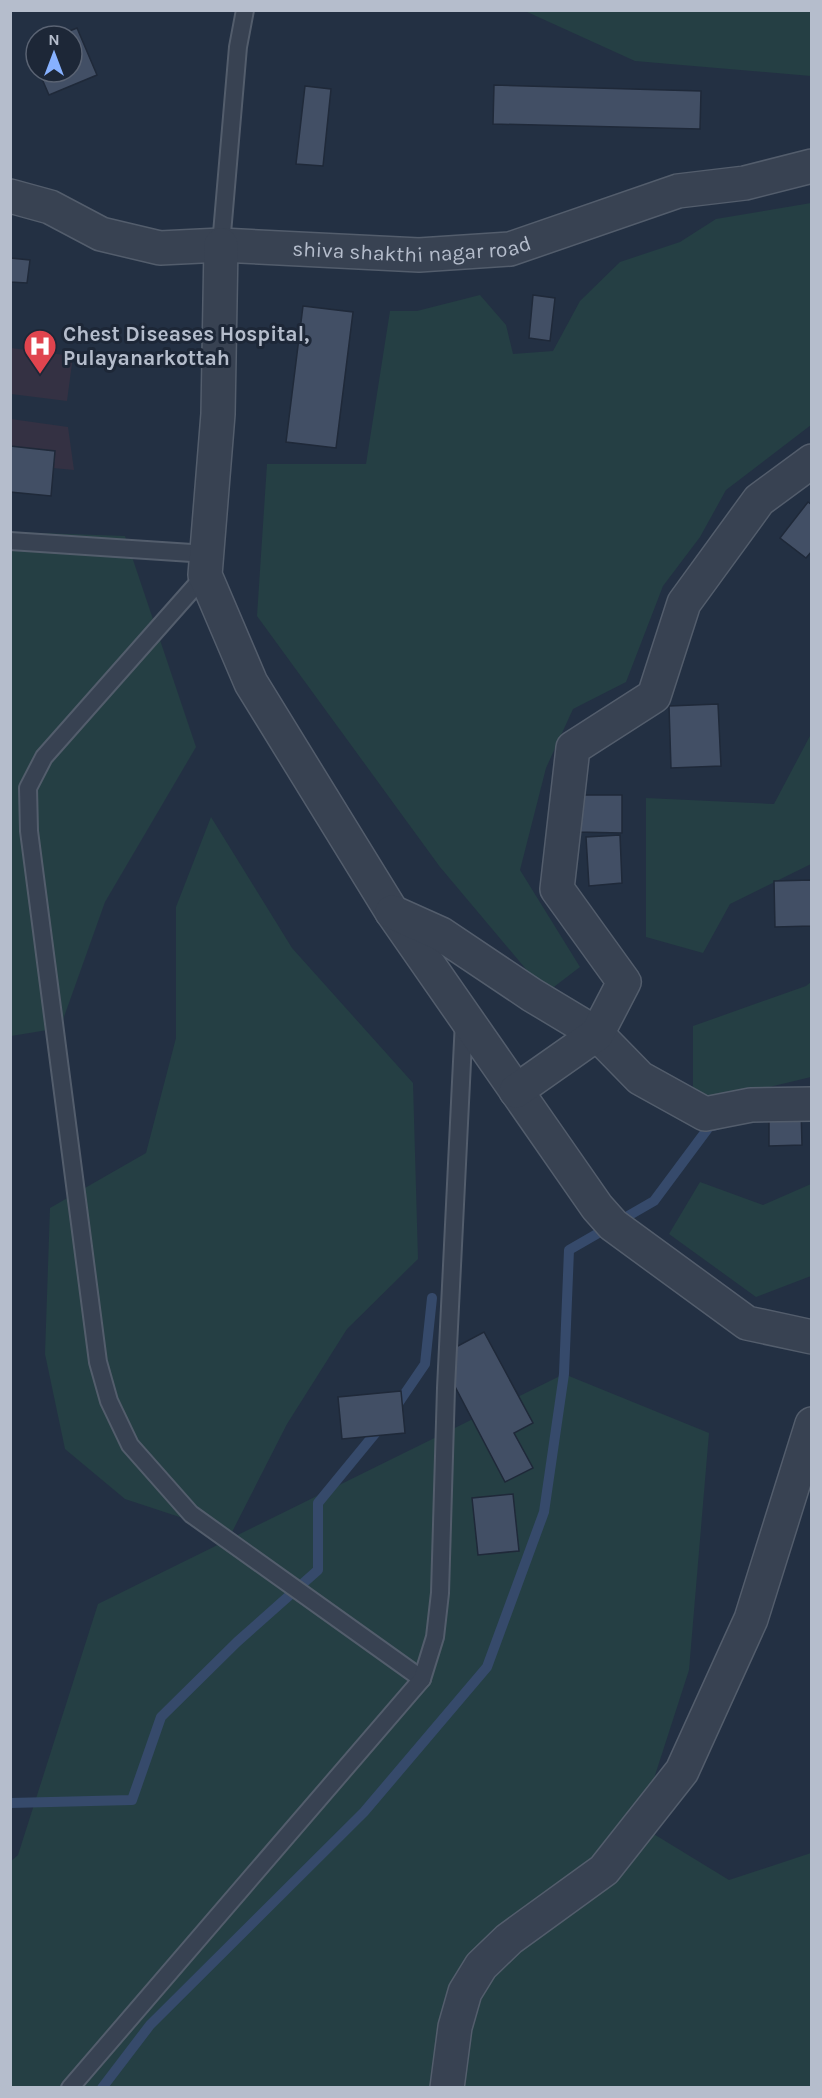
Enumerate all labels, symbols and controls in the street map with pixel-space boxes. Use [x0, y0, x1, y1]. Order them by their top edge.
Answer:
north arrow [24, 24, 84, 84]
text: N [48, 30, 60, 49]
street label: shiva shakthi nagar road [292, 231, 534, 267]
place label: Chest Diseases Hospital, Pulayanarkottah [63, 322, 309, 370]
hospital icon: Chest Diseases Hospital, Pulayanarkottah [22, 328, 58, 375]

